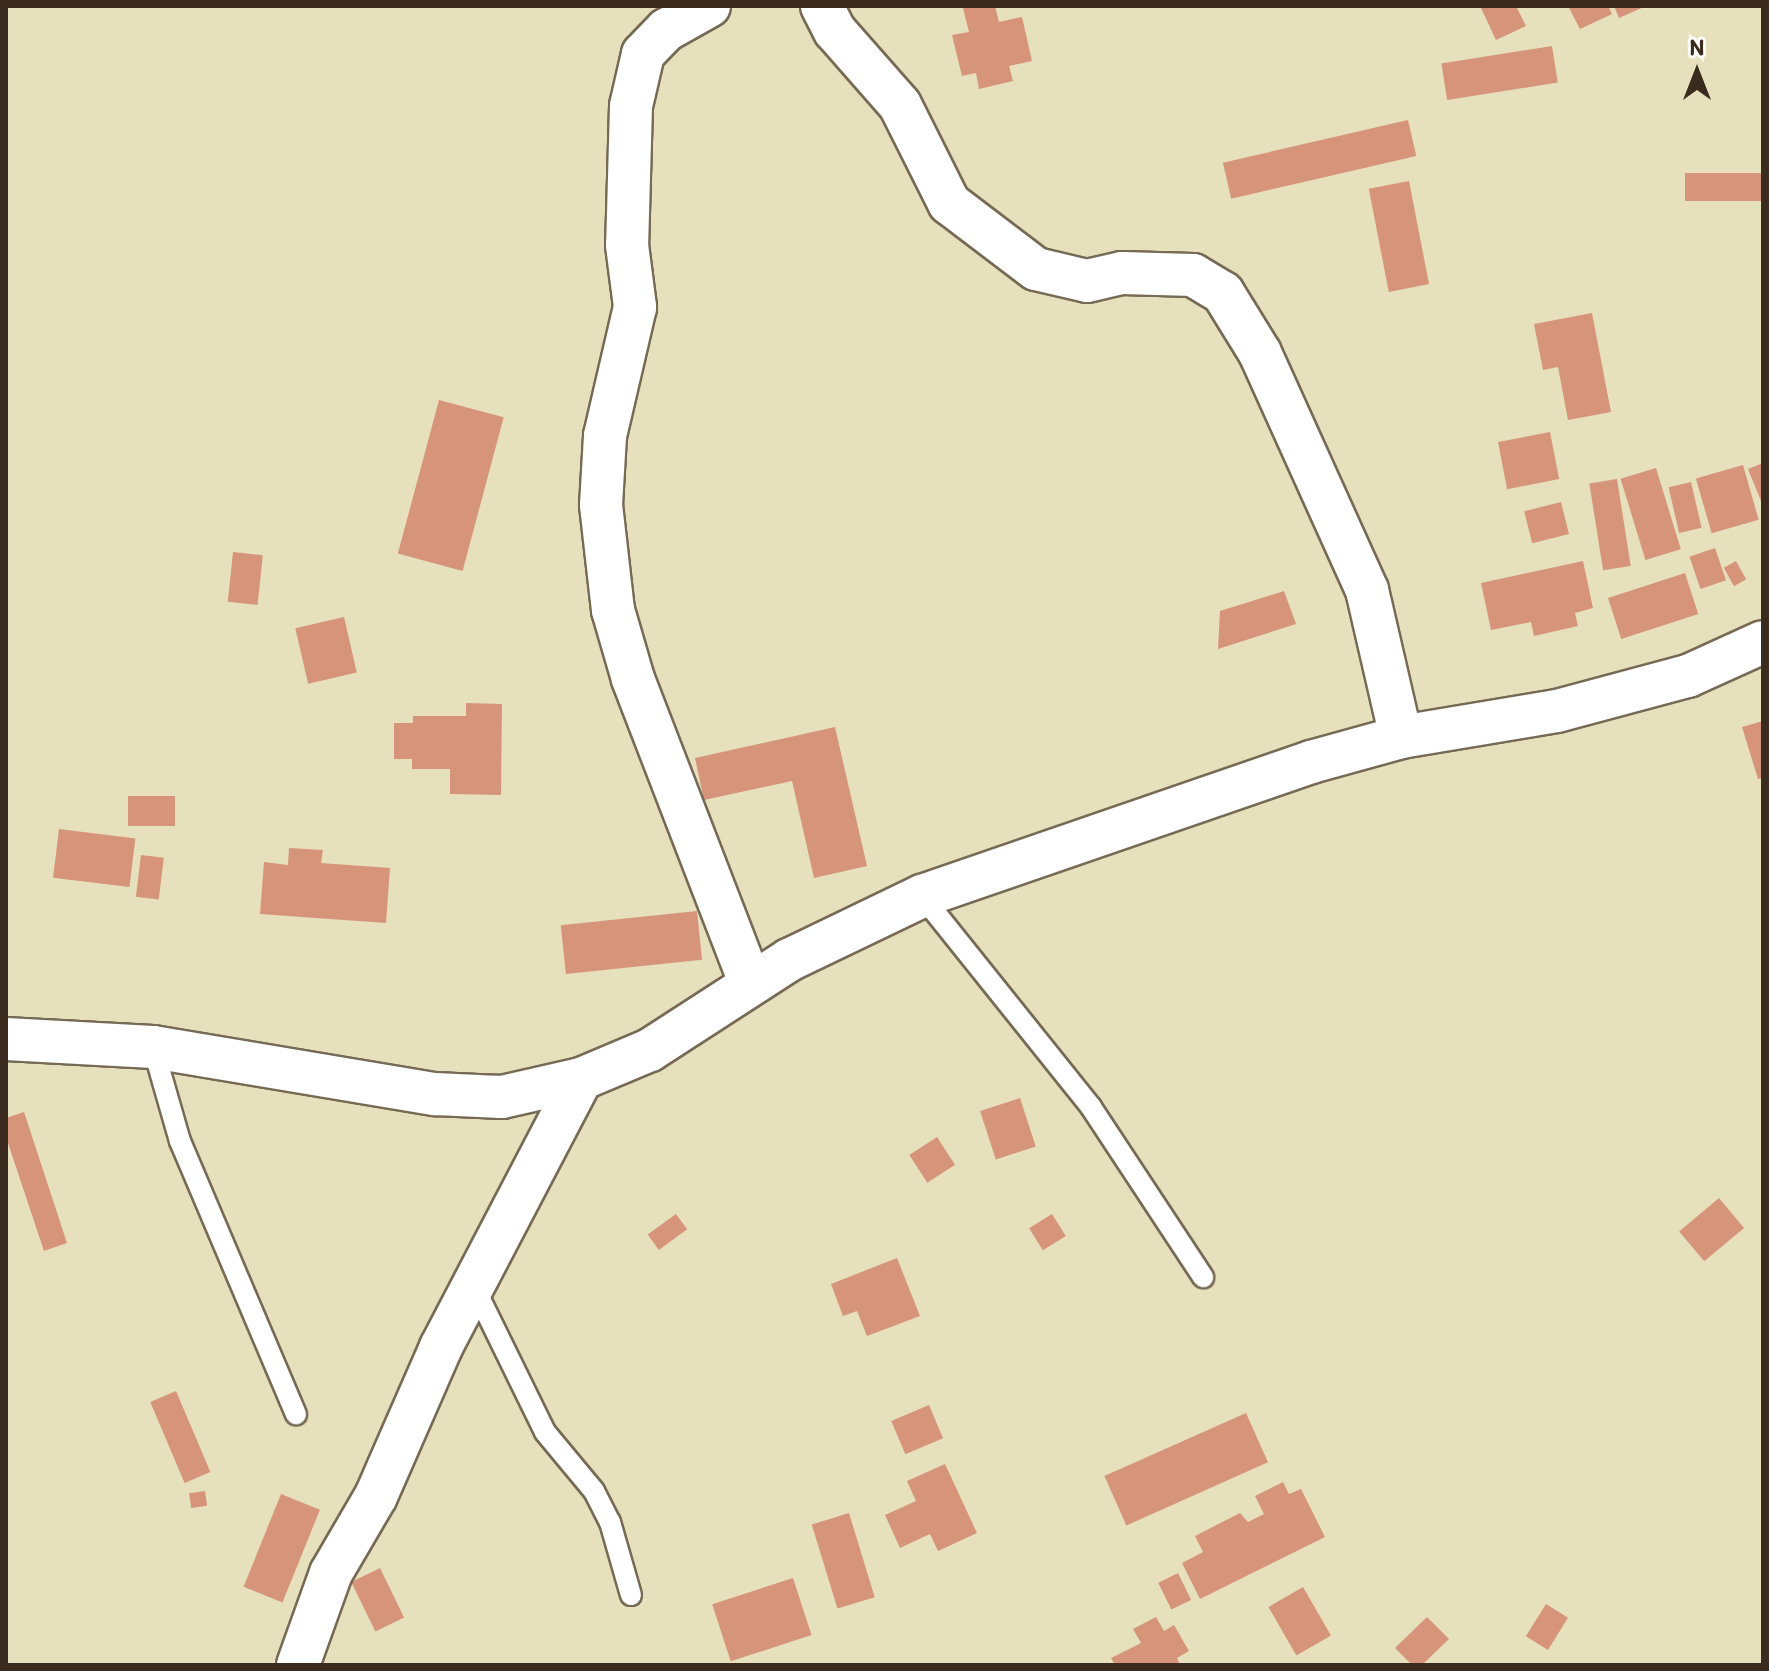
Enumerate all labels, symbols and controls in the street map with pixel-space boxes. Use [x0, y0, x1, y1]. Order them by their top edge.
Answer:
north arrow [1657, 32, 1737, 112]
text: N [1690, 34, 1704, 61]

